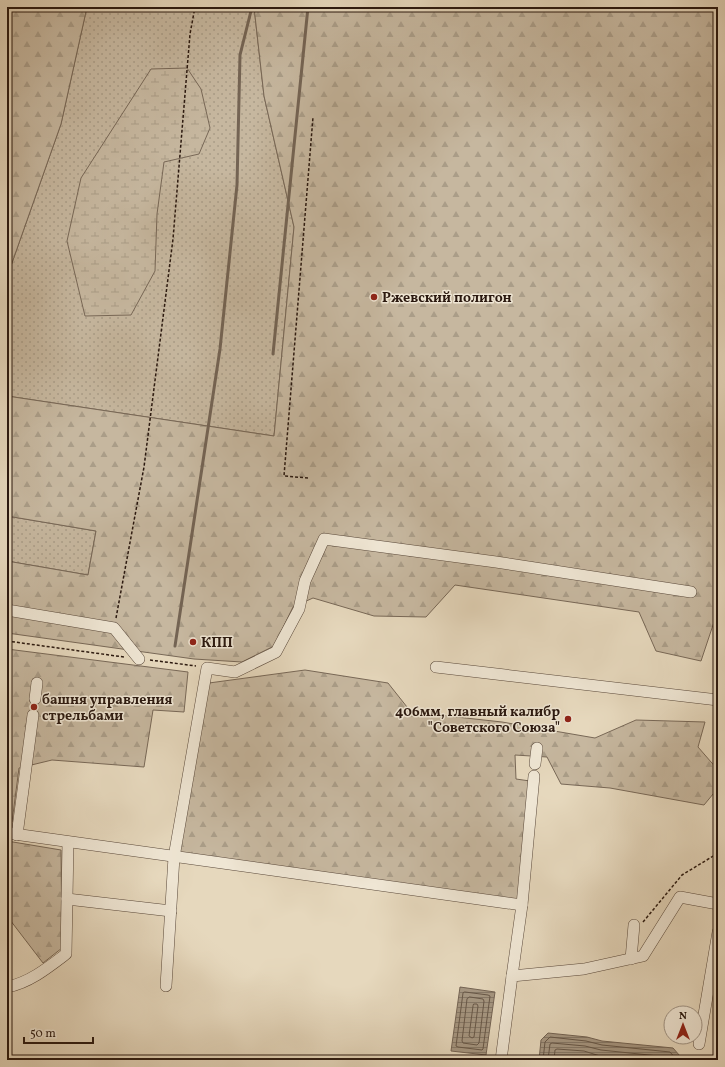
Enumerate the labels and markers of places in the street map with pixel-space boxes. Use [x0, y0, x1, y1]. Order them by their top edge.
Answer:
place label: Ржевский полигон [382, 289, 512, 308]
marker: Ржевский полигон [369, 292, 379, 302]
place label: КПП [201, 634, 233, 653]
marker: КПП [188, 637, 198, 647]
place label: башня управления стрельбами [42, 691, 173, 726]
marker: башня управления стрельбами [29, 702, 39, 712]
place label: 406мм, главный калибр "Советского Союза" [395, 703, 560, 738]
marker: 406мм, главный калибр "Советского Союза" [563, 714, 573, 724]

